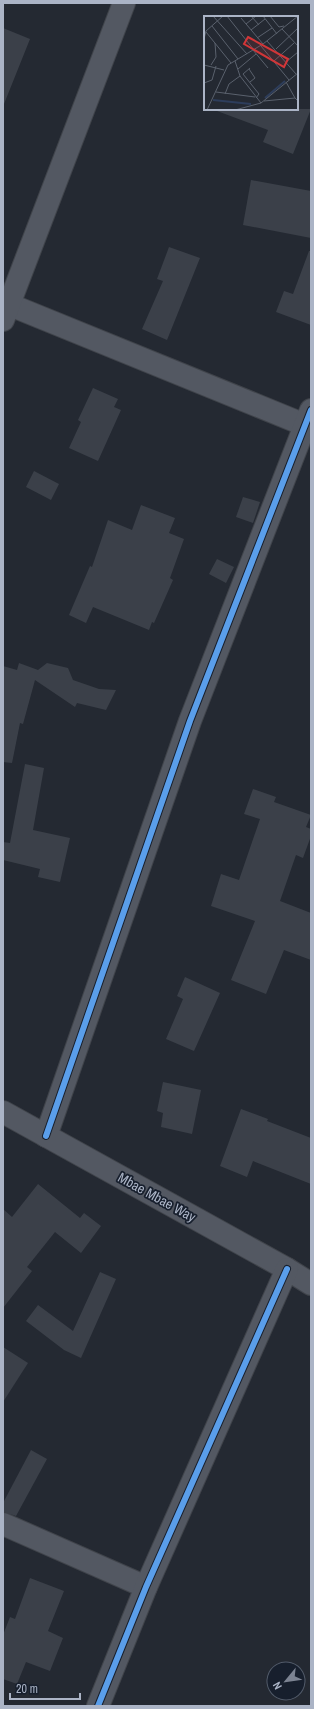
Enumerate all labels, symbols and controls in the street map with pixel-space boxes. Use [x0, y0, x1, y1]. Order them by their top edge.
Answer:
inset map [204, 16, 298, 110]
street label: Mbae Mbae Way [115, 1168, 199, 1226]
north arrow [266, 1661, 306, 1701]
scale bar [10, 1675, 80, 1701]
text: N [270, 1680, 285, 1692]
text: 20 m [16, 1681, 38, 1697]

